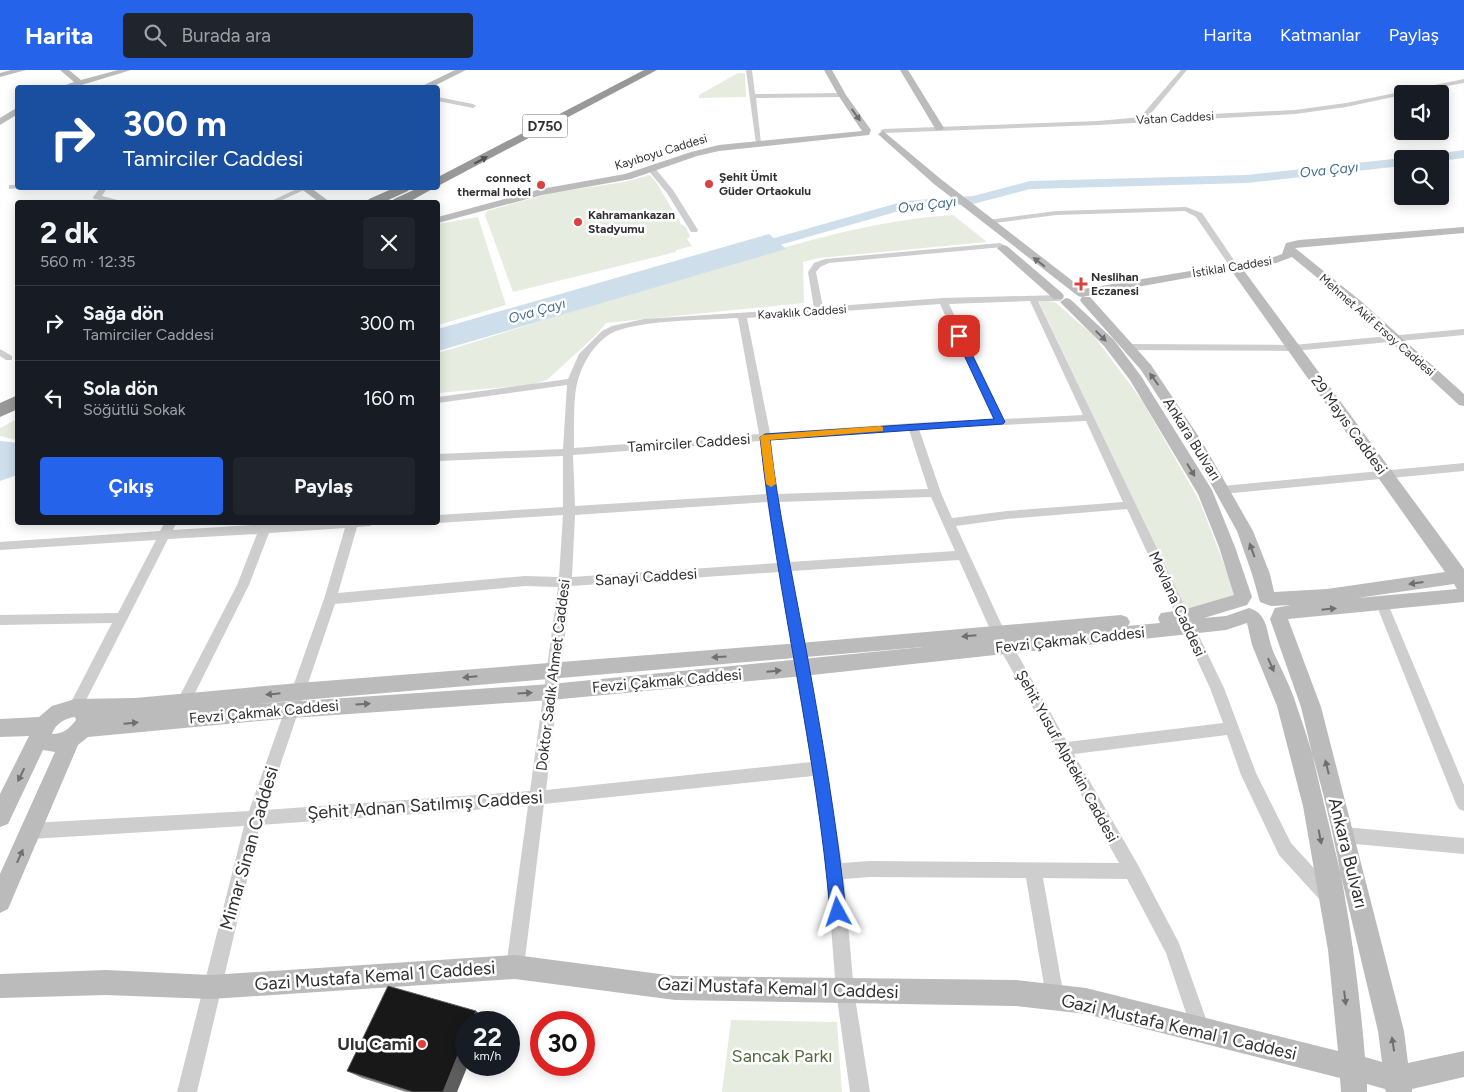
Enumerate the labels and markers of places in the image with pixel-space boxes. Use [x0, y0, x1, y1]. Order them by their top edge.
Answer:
place label: Şehit Ümit Güder Ortaokulu [719, 170, 811, 198]
place label: connect thermal hotel [457, 171, 531, 199]
marker: Şehit Ümit Güder Ortaokulu [703, 178, 715, 190]
marker: connect thermal hotel [535, 179, 547, 191]
place label: Kahramankazan Stadyumu [588, 208, 675, 236]
marker: Kahramankazan Stadyumu [572, 216, 584, 228]
place label: Neslihan Eczanesi [1091, 270, 1139, 298]
marker: Neslihan Eczanesi [1075, 278, 1087, 290]
pin [938, 315, 980, 357]
place label: Ulu Cami [337, 1033, 412, 1055]
marker: Ulu Cami [416, 1038, 428, 1050]

